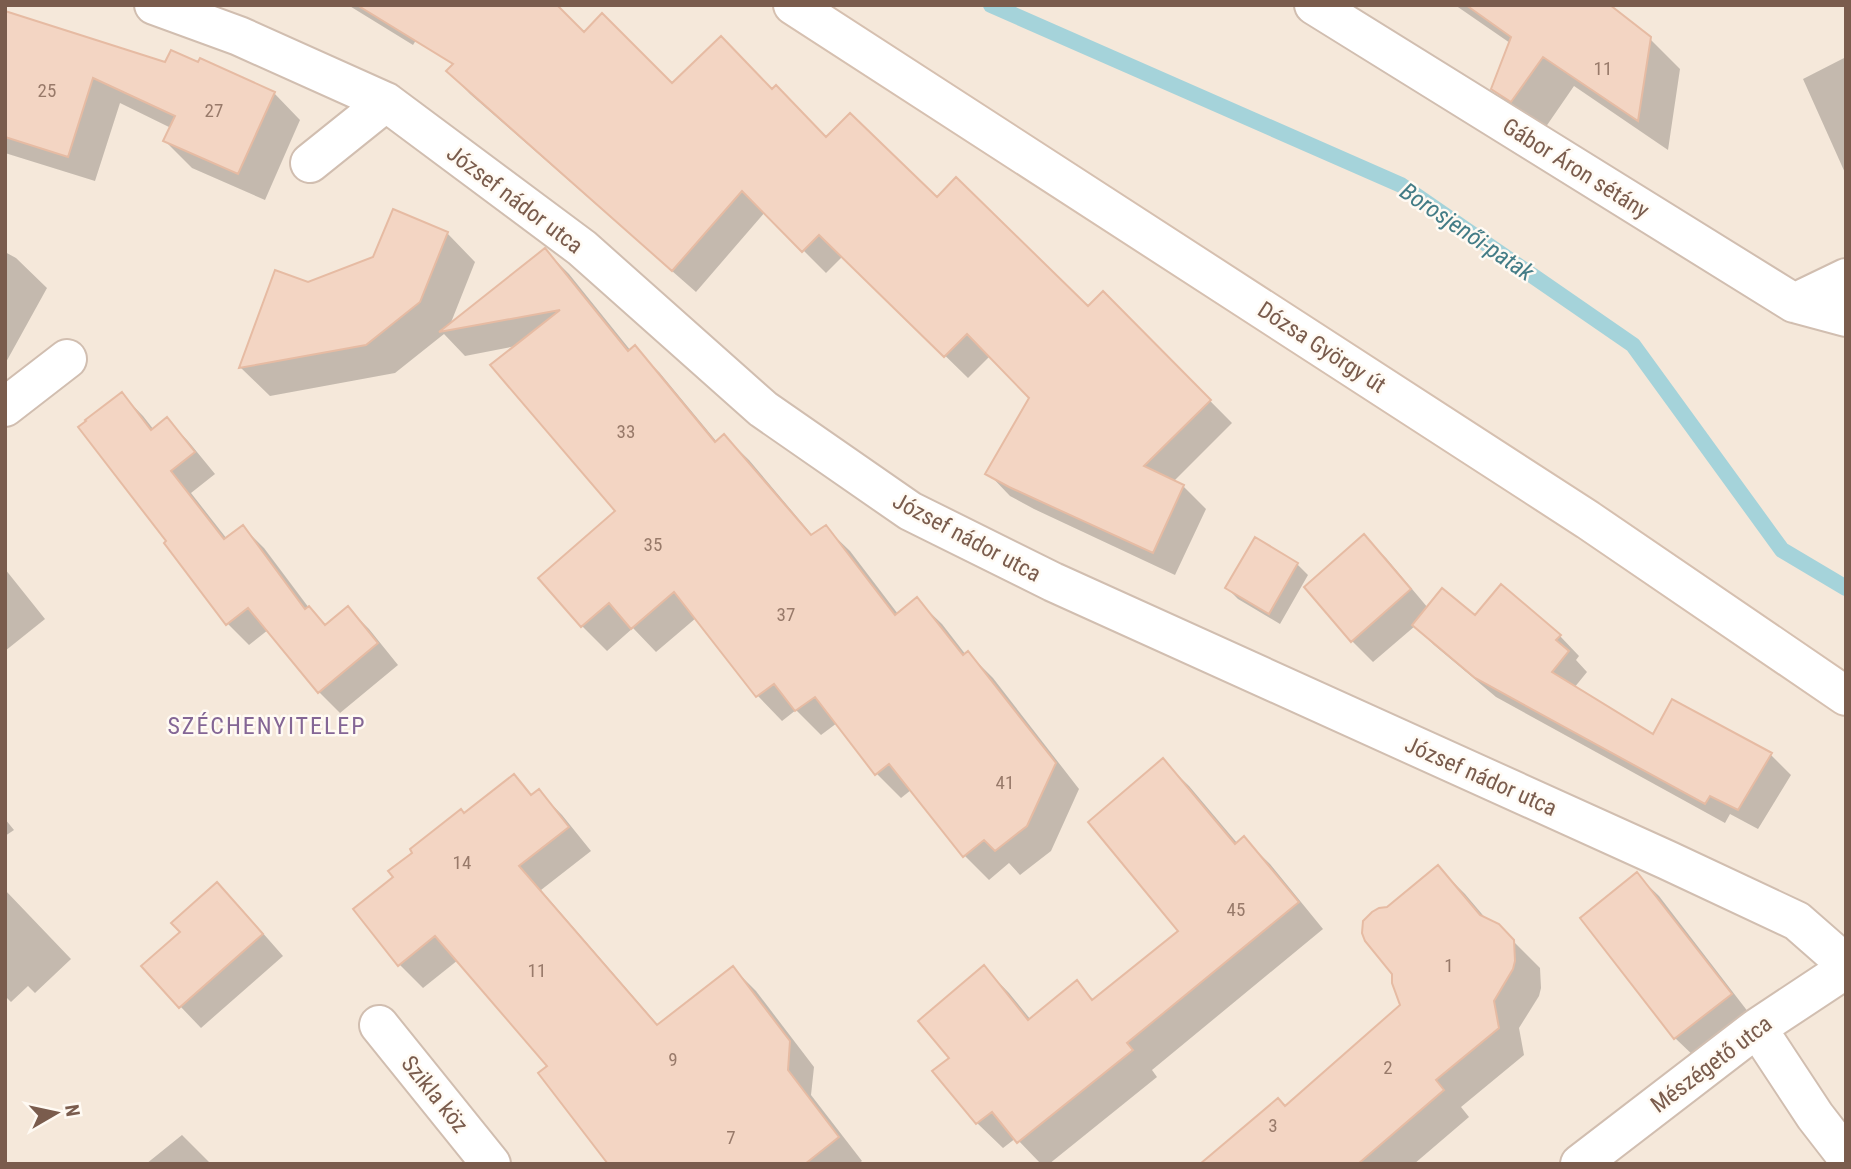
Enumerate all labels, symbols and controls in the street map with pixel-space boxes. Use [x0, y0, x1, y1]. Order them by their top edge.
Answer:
house number: 11 [1594, 57, 1612, 80]
house number: 25 [38, 79, 56, 102]
house number: 27 [205, 99, 223, 122]
street label: Gábor Áron sétány [1498, 112, 1655, 225]
street label: József nádor utca [441, 139, 588, 259]
water label: Borosjenői-patak [1395, 177, 1539, 287]
street label: Dózsa György út [1253, 296, 1391, 399]
house number: 33 [617, 420, 635, 443]
street label: József nádor utca [888, 487, 1045, 588]
house number: 35 [644, 533, 662, 556]
house number: 37 [777, 603, 795, 626]
district label: SZÉCHENYITELEP [167, 712, 367, 740]
street label: József nádor utca [1401, 731, 1561, 822]
house number: 41 [996, 771, 1014, 794]
house number: 14 [453, 851, 471, 874]
house number: 45 [1227, 898, 1245, 921]
house number: 1 [1444, 954, 1454, 977]
house number: 11 [528, 959, 546, 982]
street label: Mészégető utca [1645, 1010, 1777, 1119]
house number: 9 [668, 1048, 678, 1071]
street label: Szikla köz [395, 1050, 474, 1138]
house number: 2 [1383, 1056, 1393, 1079]
north arrow [21, 1078, 91, 1148]
text: N [60, 1103, 85, 1118]
house number: 3 [1268, 1114, 1278, 1137]
house number: 7 [726, 1126, 736, 1149]

